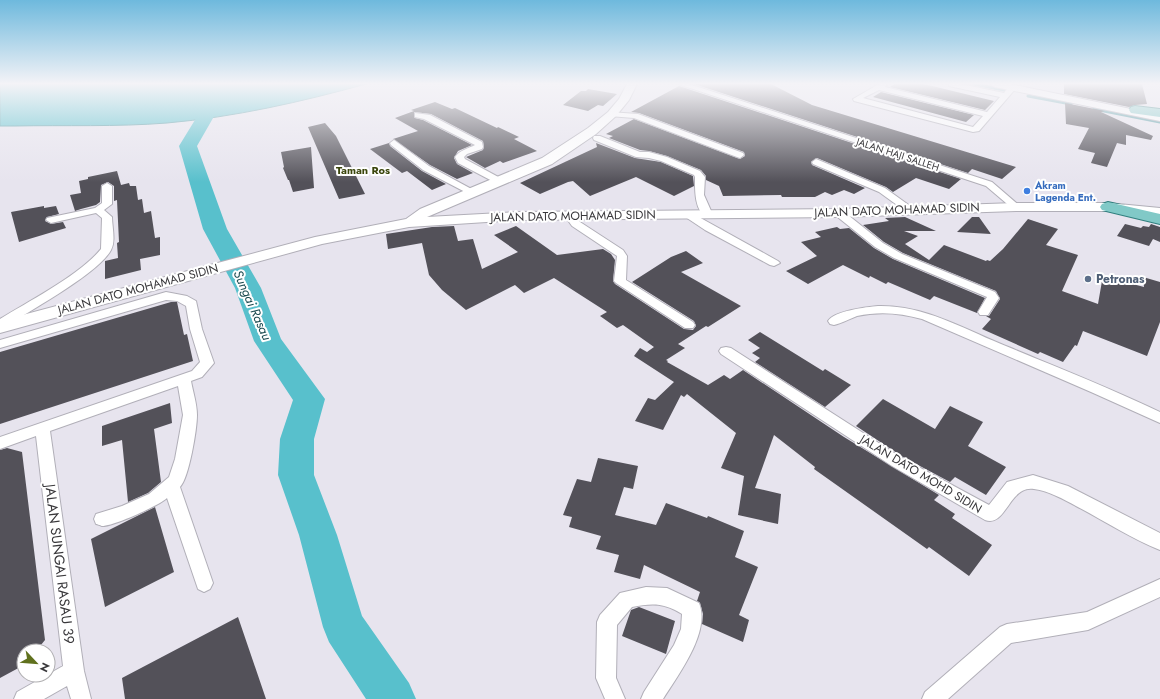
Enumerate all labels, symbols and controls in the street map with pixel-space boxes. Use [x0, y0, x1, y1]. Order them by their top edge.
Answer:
street label: JALAN HAJI SALLEH [852, 133, 941, 175]
district label: Taman Ros [336, 162, 390, 178]
place label: Akram Lagenda Ent. [1034, 178, 1096, 205]
marker: Akram Lagenda Ent. [1022, 186, 1032, 196]
street label: JALAN DATO MOHAMAD SIDIN [812, 198, 980, 222]
street label: JALAN DATO MOHAMAD SIDIN [488, 206, 656, 226]
street label: JALAN DATO MOHAMAD SIDIN [54, 259, 220, 320]
water label: Sungai Rasau [229, 267, 277, 344]
place label: Petronas [1096, 270, 1145, 288]
marker: Petronas [1083, 274, 1093, 284]
street label: JALAN DATO MOHD SIDIN [855, 429, 986, 518]
street label: JALAN SUNGAI RASAU 39 [40, 481, 80, 645]
north arrow [16, 643, 56, 683]
text: N [36, 660, 54, 675]

